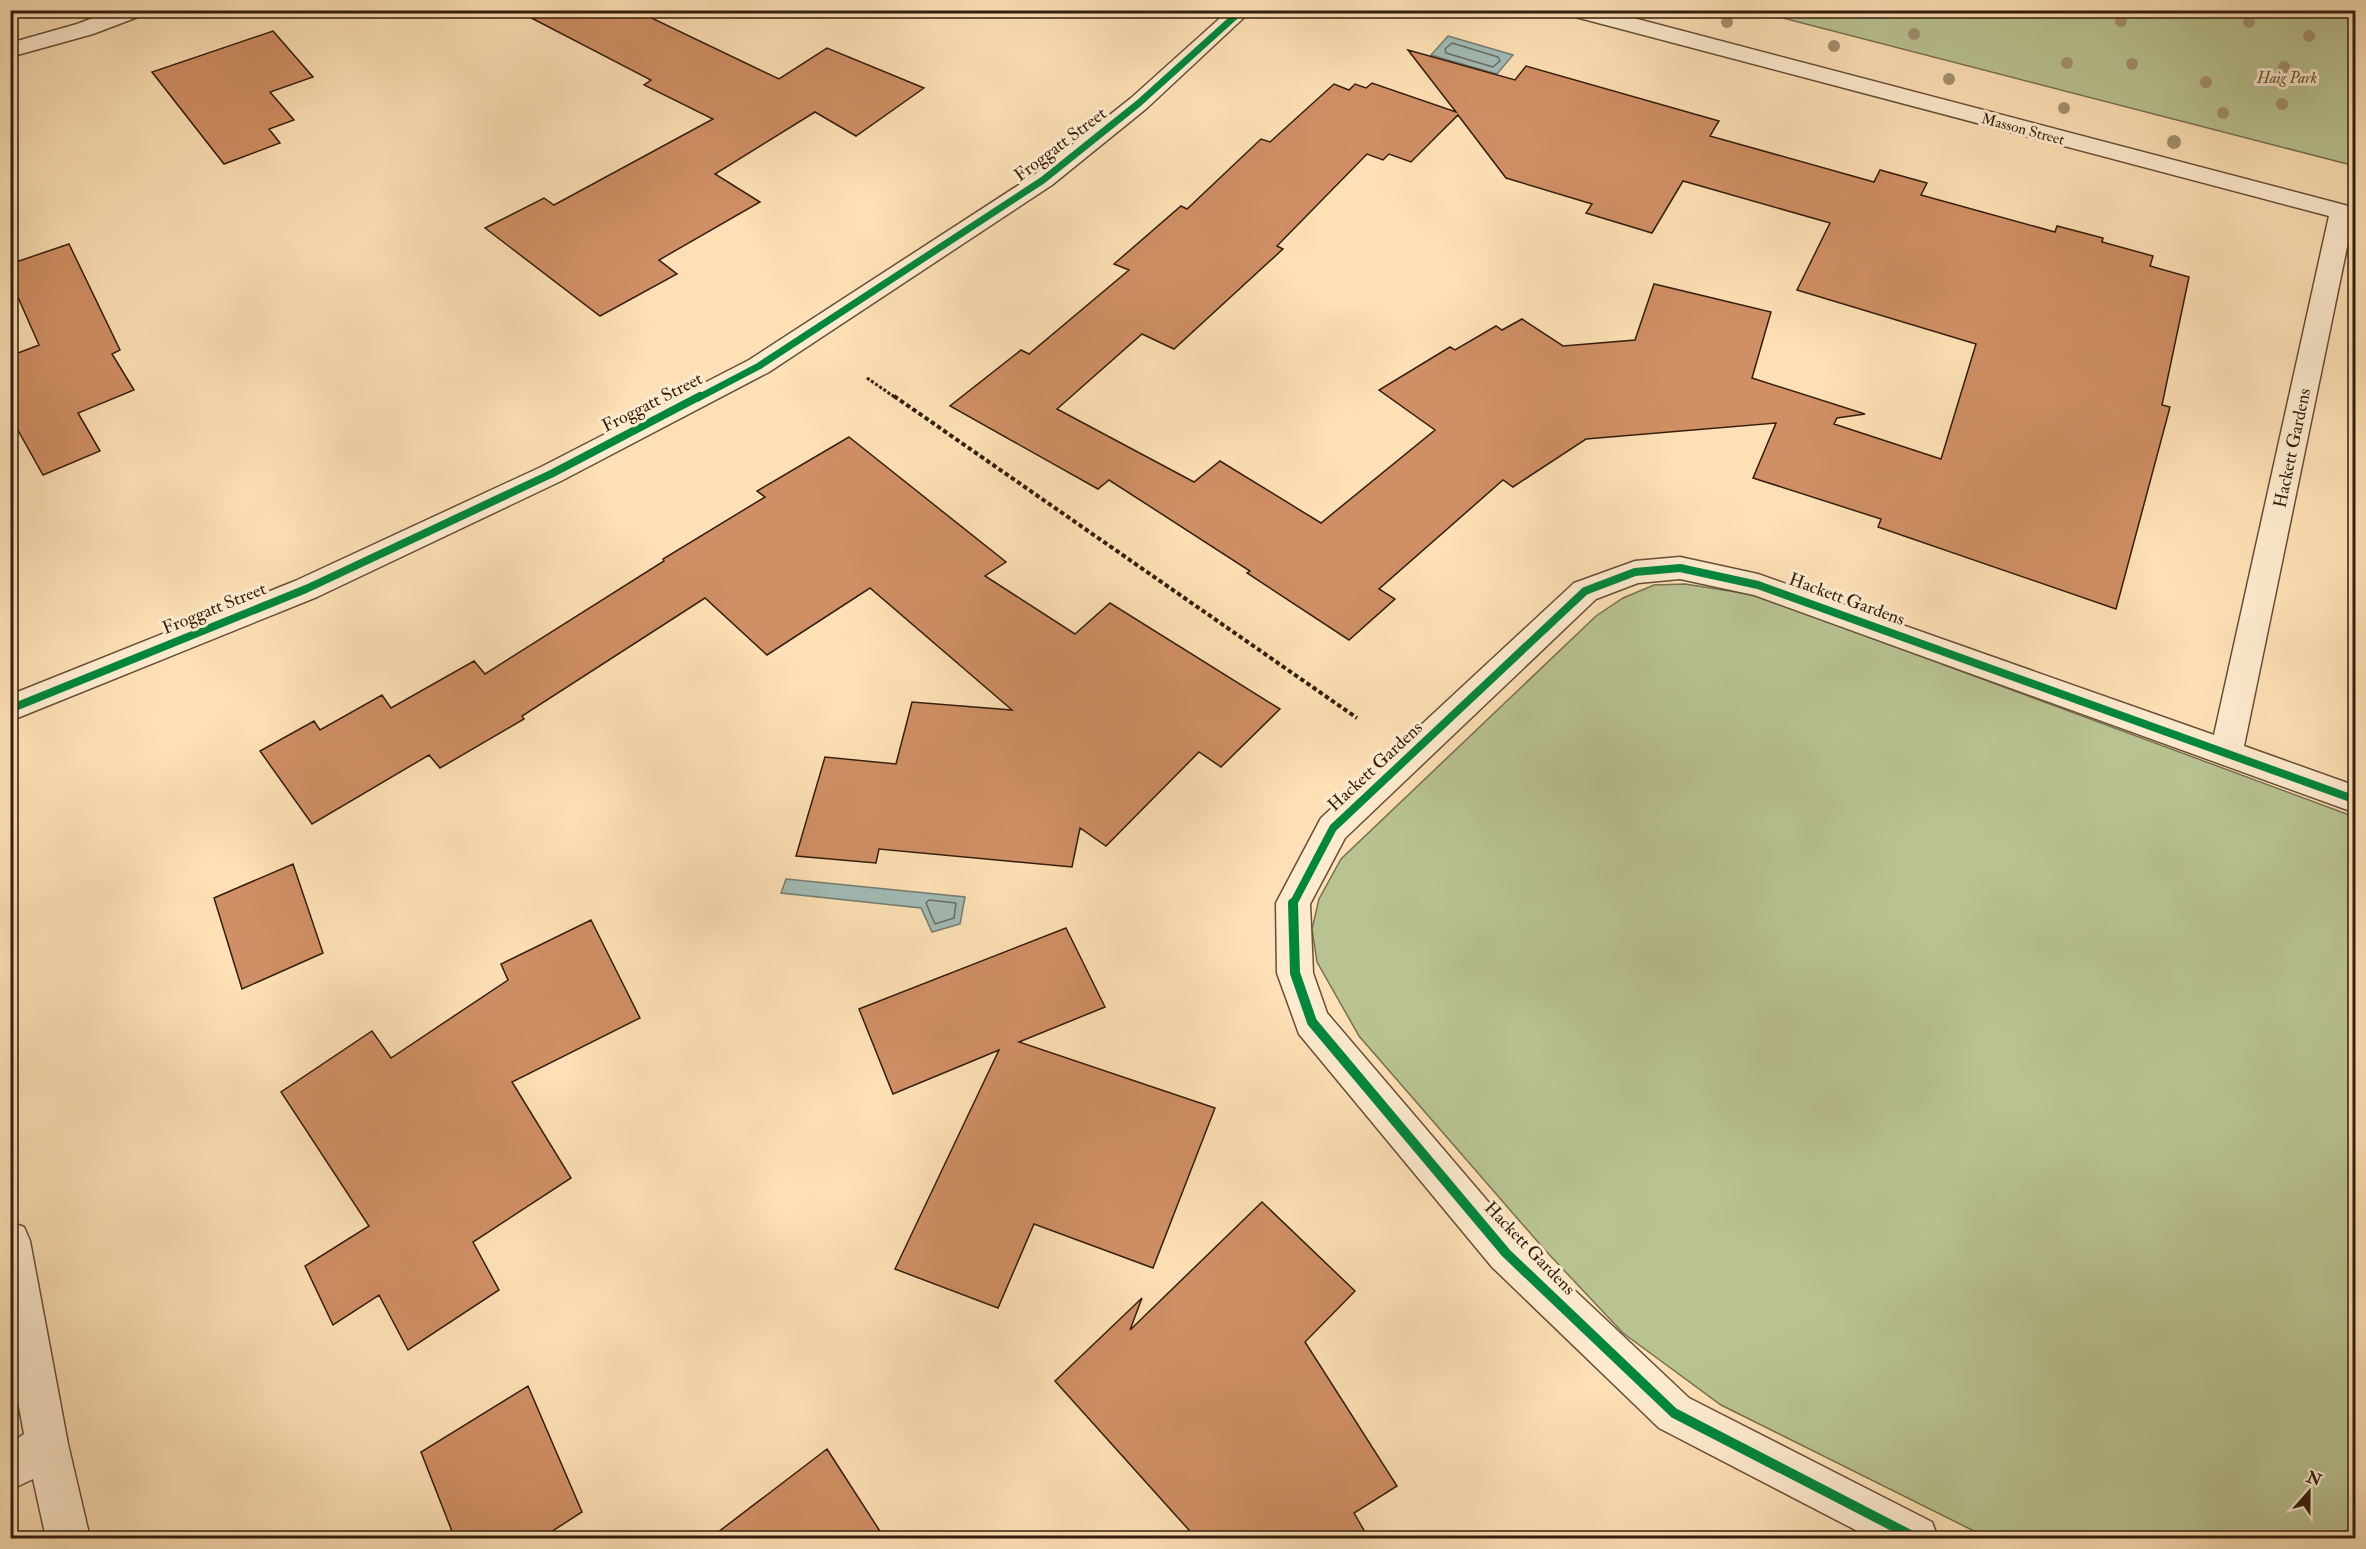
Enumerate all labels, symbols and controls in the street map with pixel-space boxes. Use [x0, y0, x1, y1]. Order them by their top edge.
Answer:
park label: Haig Park [2256, 69, 2317, 88]
street label: Froggatt Street [1009, 102, 1111, 187]
street label: Masson Street [1979, 109, 2067, 150]
street label: Froggatt Street [598, 367, 707, 438]
street label: Hackett Gardens [2269, 386, 2316, 510]
street label: Hackett Gardens [1786, 568, 1908, 631]
street label: Froggatt Street [159, 577, 270, 640]
street label: Hackett Gardens [1323, 716, 1428, 816]
street label: Hackett Gardens [1479, 1197, 1580, 1300]
north arrow [2279, 1462, 2339, 1522]
text: N [2303, 1467, 2325, 1491]

